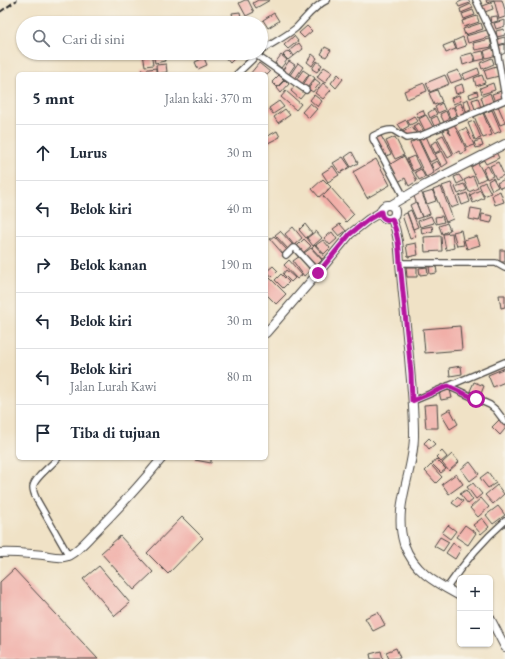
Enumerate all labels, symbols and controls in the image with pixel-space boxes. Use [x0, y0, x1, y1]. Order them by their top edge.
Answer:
search box [16, 16, 268, 60]
icon: search [30, 27, 52, 49]
text: Cari di sini [62, 29, 125, 48]
text: 5 mnt [32, 87, 74, 109]
text: Jalan kaki · 370 m [165, 90, 252, 107]
icon: ahead [32, 142, 54, 164]
text: Lurus [70, 143, 107, 162]
text: 30 m [227, 144, 252, 161]
icon: left [32, 198, 54, 220]
text: Belok kiri [70, 199, 132, 218]
text: 40 m [227, 200, 252, 217]
icon: right [32, 254, 54, 276]
text: Belok kanan [70, 255, 147, 274]
text: 190 m [221, 256, 252, 273]
route end [309, 264, 327, 282]
icon: left [32, 310, 54, 332]
text: Belok kiri [70, 311, 132, 330]
text: 30 m [227, 312, 252, 329]
text: Belok kiri [70, 359, 132, 378]
icon: left [32, 366, 54, 388]
text: 80 m [227, 368, 252, 385]
text: Jalan Lurah Kawi [70, 378, 157, 395]
route start [467, 390, 485, 408]
icon: arrive [32, 422, 54, 444]
text: Tiba di tujuan [70, 423, 160, 442]
map controls [457, 575, 493, 647]
button: + [457, 575, 493, 611]
button: − [457, 611, 493, 647]

